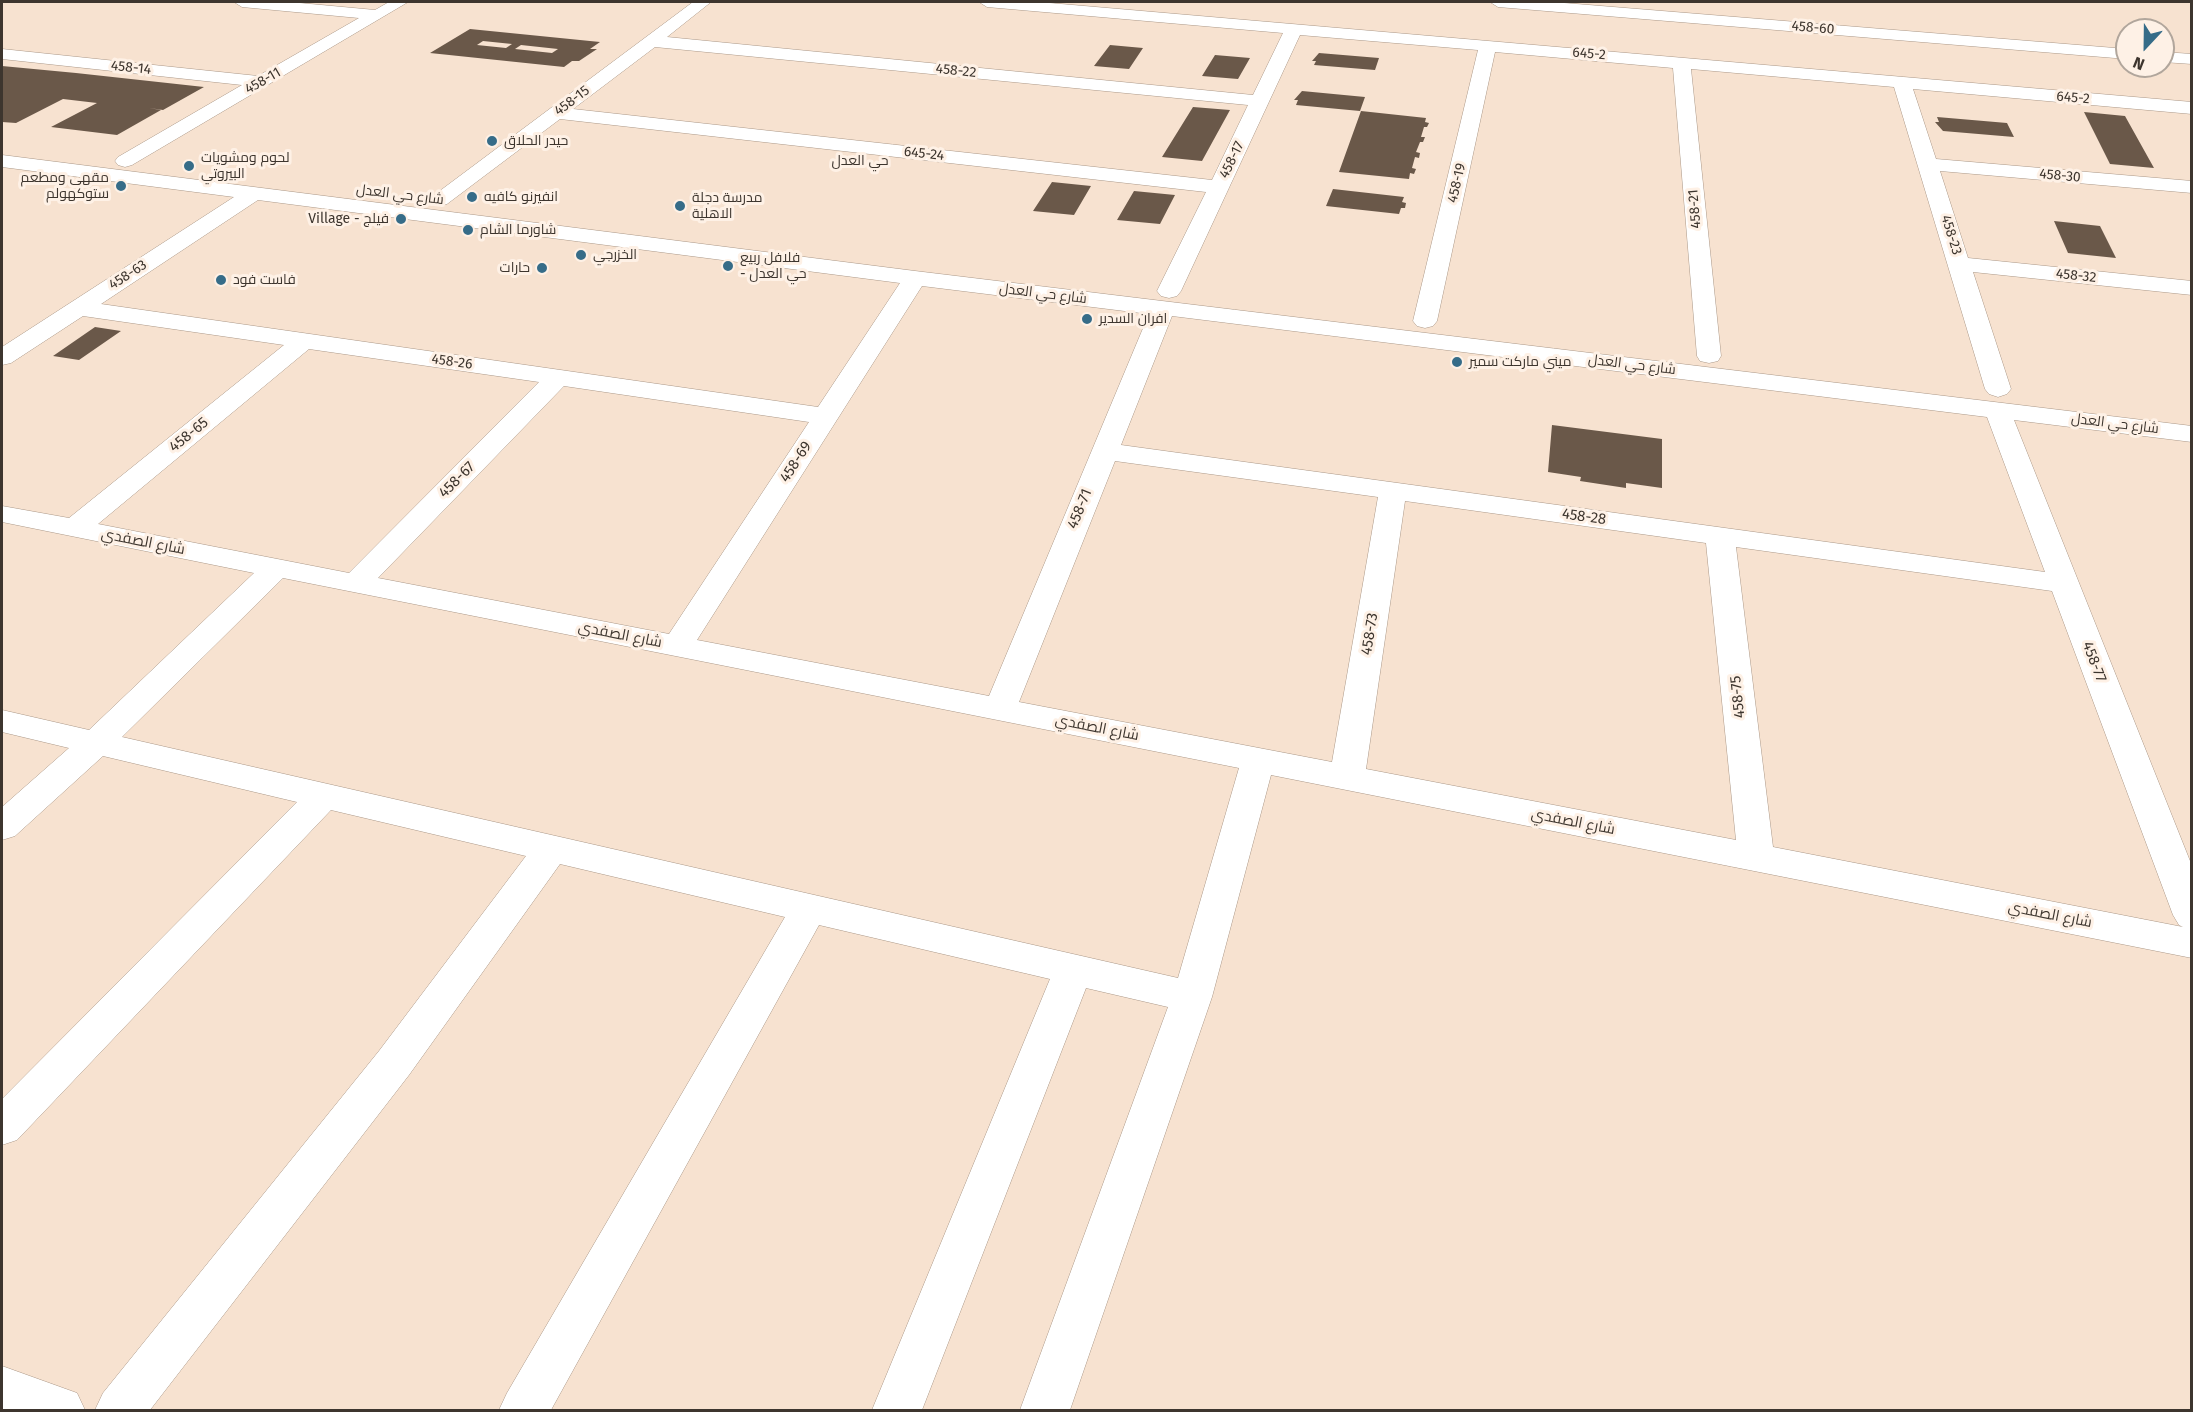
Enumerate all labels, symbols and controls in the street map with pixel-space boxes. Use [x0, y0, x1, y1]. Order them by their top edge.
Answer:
street label: 458-60 [1791, 18, 1835, 38]
north arrow [2115, 18, 2175, 78]
street label: 645-2 [1572, 44, 1606, 64]
text: N [2130, 53, 2147, 74]
street label: 458-14 [110, 58, 152, 78]
street label: 458-22 [935, 61, 977, 81]
street label: 458-11 [242, 64, 284, 98]
street label: 458-15 [551, 82, 593, 120]
street label: 645-2 [2056, 88, 2090, 108]
place label: حيدر الحلاق [504, 133, 568, 149]
marker: حيدر الحلاق [485, 134, 499, 148]
street label: 458-17 [1216, 139, 1248, 181]
street label: 645-24 [903, 144, 945, 164]
place label: لحوم ومشويات البيروتي [201, 150, 290, 182]
district label: حي العدل [831, 153, 889, 169]
marker: لحوم ومشويات البيروتي [182, 159, 196, 173]
street label: 458-19 [1444, 162, 1470, 204]
street label: 458-30 [2039, 166, 2081, 186]
place label: مقهى ومطعم ستوكهولم [21, 170, 109, 202]
marker: مقهى ومطعم ستوكهولم [114, 179, 128, 193]
street label: شارع حي العدل [355, 181, 445, 209]
place label: انفيرنو كافيه [484, 189, 558, 205]
street label: 458-21 [1685, 189, 1705, 229]
marker: انفيرنو كافيه [465, 190, 479, 204]
place label: مدرسة دجلة الاهلية [692, 190, 762, 222]
marker: مدرسة دجلة الاهلية [673, 199, 687, 213]
place label: Village - فيلج [308, 211, 389, 227]
marker: Village - فيلج [394, 212, 408, 226]
street label: 458-23 [1937, 213, 1965, 257]
place label: شاورما الشام [480, 222, 556, 238]
marker: شاورما الشام [461, 223, 475, 237]
place label: الخزرجي [593, 247, 637, 263]
marker: الخزرجي [574, 248, 588, 262]
place label: فلافل ربيع - حي العدل [740, 250, 807, 282]
street label: 458-63 [106, 257, 150, 293]
marker: فلافل ربيع - حي العدل [721, 259, 735, 273]
place label: حارات [500, 260, 530, 276]
marker: حارات [535, 261, 549, 275]
street label: 458-32 [2055, 266, 2097, 286]
place label: فاست فود [233, 272, 296, 288]
marker: فاست فود [214, 273, 228, 287]
street label: شارع حي العدل [998, 280, 1088, 308]
place label: افران السدير [1099, 311, 1167, 327]
marker: افران السدير [1080, 312, 1094, 326]
street label: 458-26 [430, 351, 474, 373]
street label: شارع حي العدل [1587, 351, 1677, 379]
place label: ميني ماركت سمير [1469, 354, 1571, 370]
marker: ميني ماركت سمير [1450, 355, 1464, 369]
street label: شارع حي العدل [2070, 410, 2160, 438]
street label: 458-65 [166, 414, 212, 456]
street label: 458-69 [776, 438, 816, 486]
street label: 458-67 [435, 458, 479, 502]
street label: 458-71 [1064, 486, 1096, 532]
street label: 458-28 [1561, 505, 1607, 529]
street label: شارع الصفدي [100, 525, 186, 559]
street label: 458-73 [1358, 611, 1382, 657]
street label: شارع الصفدي [577, 618, 663, 652]
street label: 458-77 [2078, 639, 2110, 685]
street label: 458-75 [1727, 675, 1749, 719]
street label: شارع الصفدي [1054, 711, 1140, 745]
street label: شارع الصفدي [1530, 805, 1616, 839]
street label: شارع الصفدي [2007, 898, 2093, 932]

